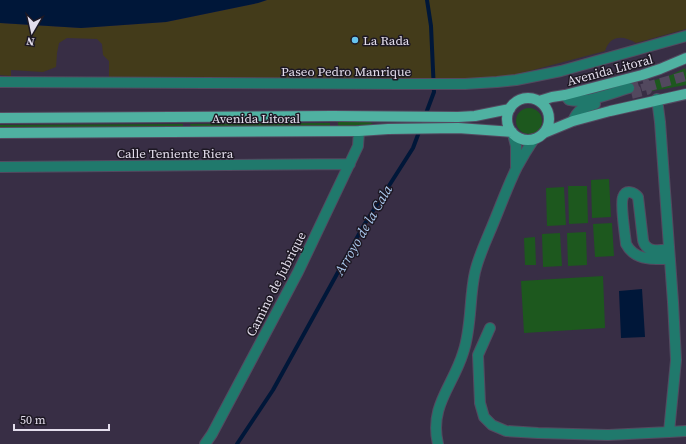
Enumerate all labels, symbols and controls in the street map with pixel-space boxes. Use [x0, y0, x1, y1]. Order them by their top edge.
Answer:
north arrow [12, 12, 52, 52]
place label: La Rada [363, 32, 410, 49]
text: N [25, 33, 36, 49]
marker: La Rada [350, 35, 360, 45]
street label: Avenida Litoral [565, 50, 655, 90]
street label: Paseo Pedro Manrique [281, 63, 411, 80]
street label: Avenida Litoral [212, 110, 300, 127]
street label: Calle Teniente Riera [117, 145, 234, 162]
water label: Arroyo de la Cala [329, 181, 397, 280]
street label: Camino de Jubrique [242, 228, 310, 339]
scale bar [14, 406, 109, 432]
text: 50 m [20, 412, 46, 428]

